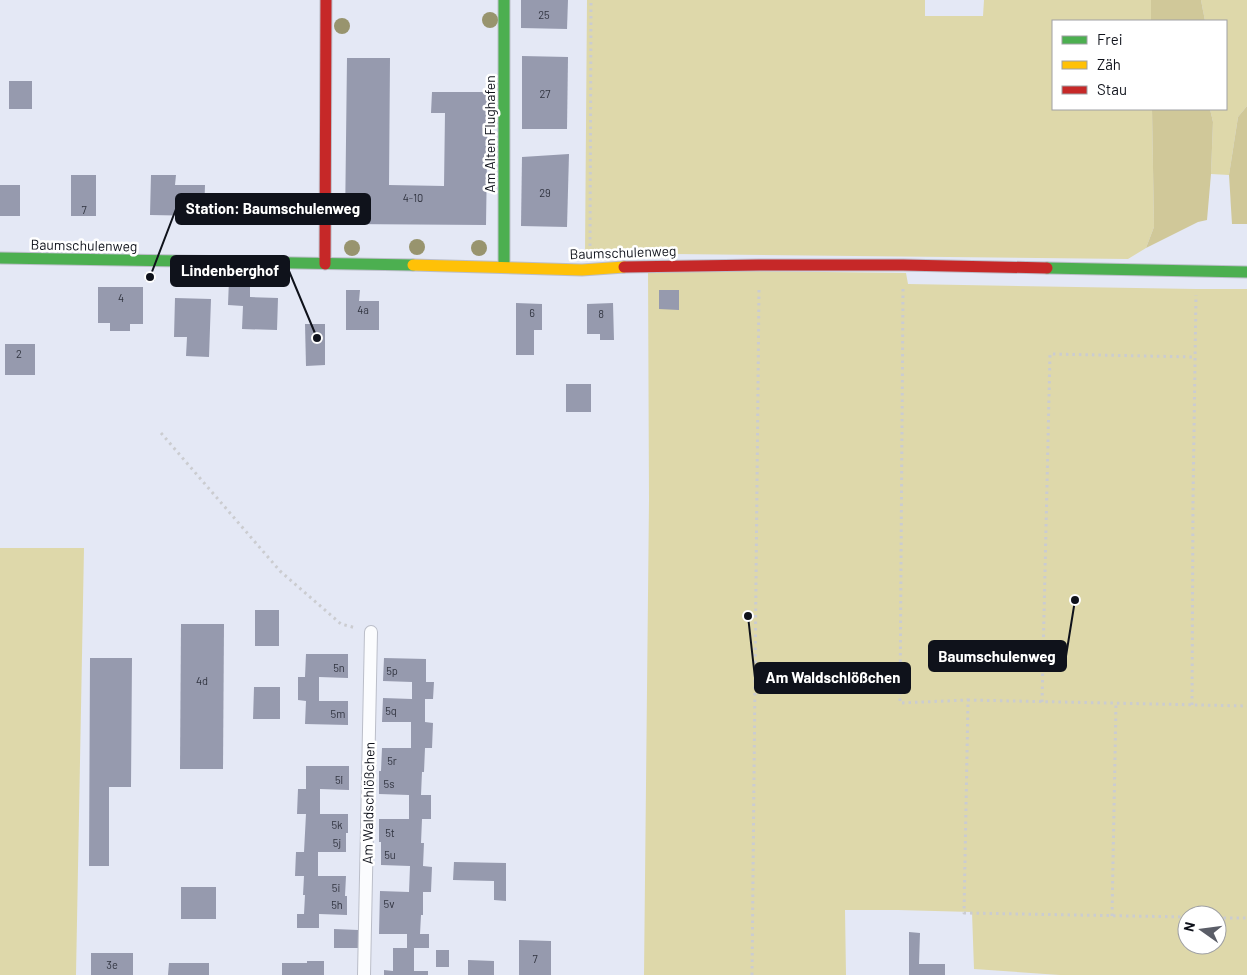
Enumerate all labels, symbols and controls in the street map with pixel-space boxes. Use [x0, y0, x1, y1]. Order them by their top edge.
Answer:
house number: 25 [538, 8, 550, 21]
legend [1052, 20, 1227, 110]
text: Frei [1097, 30, 1123, 48]
text: Zäh [1097, 55, 1121, 73]
street label: Am Alten Flughafen [481, 75, 498, 193]
text: Stau [1097, 80, 1127, 98]
house number: 27 [539, 87, 551, 100]
house number: 29 [539, 186, 551, 199]
house number: 4-10 [403, 191, 423, 204]
callout: Station: Baumschulenweg [176, 194, 370, 224]
text: Station: Baumschulenweg [186, 199, 360, 217]
house number: 7 [81, 203, 87, 216]
street label: Baumschulenweg [30, 236, 138, 254]
street label: Baumschulenweg [569, 242, 677, 262]
callout: Lindenberghof [171, 256, 289, 286]
text: Lindenberghof [181, 261, 279, 279]
house number: 4 [118, 291, 124, 304]
house number: 4a [357, 303, 369, 316]
house number: 6 [529, 306, 535, 319]
house number: 8 [598, 307, 604, 320]
house number: 2 [16, 347, 22, 360]
callout: Baumschulenweg [929, 641, 1066, 671]
text: Baumschulenweg [938, 647, 1056, 665]
house number: 5n [333, 661, 345, 674]
callout: Am Waldschlößchen [755, 663, 910, 693]
house number: 5p [386, 664, 398, 677]
text: Am Waldschlößchen [766, 668, 900, 686]
house number: 4d [196, 674, 208, 687]
house number: 5q [385, 704, 397, 717]
house number: 5m [331, 707, 345, 720]
street label: Am Waldschlößchen [358, 742, 378, 864]
house number: 5r [387, 754, 397, 767]
house number: 5l [335, 773, 343, 786]
house number: 5s [384, 777, 394, 790]
house number: 5k [331, 818, 343, 831]
house number: 5t [385, 826, 395, 839]
house number: 5j [333, 836, 341, 849]
house number: 5u [384, 848, 396, 861]
house number: 5i [332, 881, 340, 894]
house number: 5v [384, 897, 394, 910]
house number: 5h [331, 898, 343, 911]
north arrow [1177, 905, 1227, 955]
text: N [1180, 920, 1198, 933]
house number: 7 [532, 952, 538, 965]
house number: 3e [106, 958, 118, 971]

